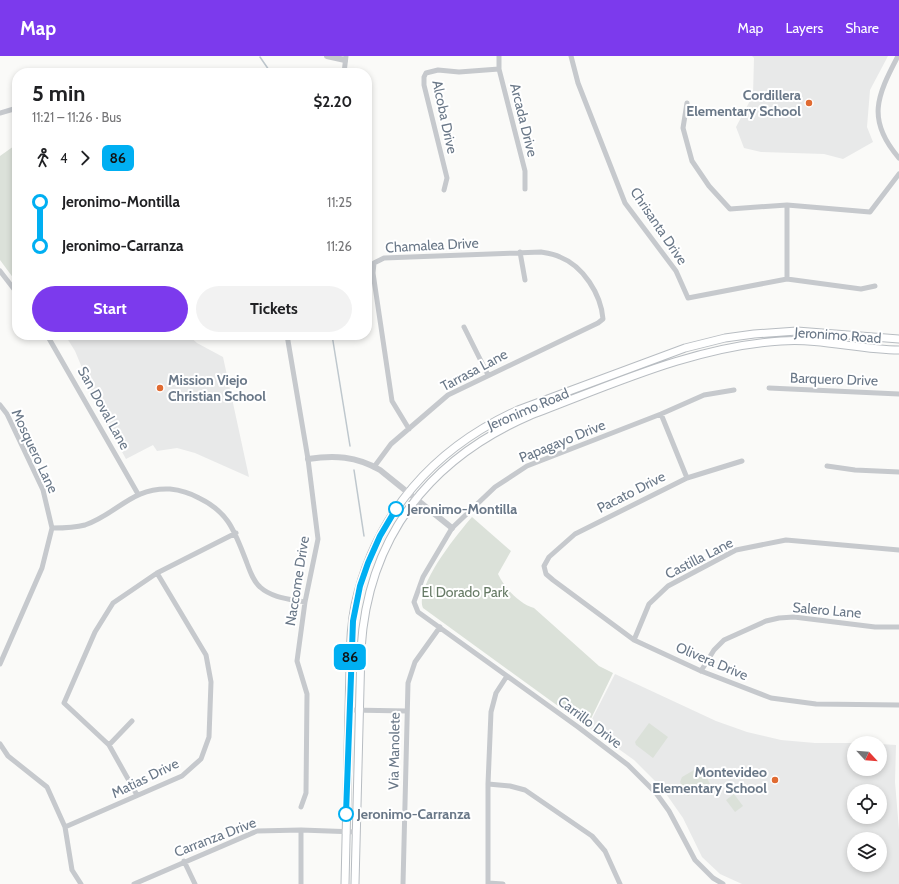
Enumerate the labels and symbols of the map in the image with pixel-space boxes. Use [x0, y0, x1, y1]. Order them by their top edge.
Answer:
street label: Alcoba Drive [428, 79, 462, 155]
street label: Arcada Drive [506, 81, 542, 159]
place label: Cordillera Elementary School [686, 86, 801, 120]
marker: Cordillera Elementary School [804, 98, 814, 108]
street label: Chrisanta Drive [626, 184, 692, 268]
street label: Chamalea Drive [385, 234, 479, 256]
street label: Jeronimo Road [793, 323, 882, 347]
street label: Tarrasa Lane [437, 345, 511, 395]
street label: San Doval Lane [74, 363, 134, 453]
street label: Barquero Drive [790, 368, 878, 390]
place label: Mission Viejo Christian School [168, 371, 266, 405]
marker: Mission Viejo Christian School [155, 383, 165, 393]
street label: Jeronimo Road [484, 384, 571, 435]
street label: Mosquero Lane [8, 406, 62, 496]
street label: Papagayo Drive [516, 415, 608, 467]
street label: Pacato Drive [594, 467, 668, 517]
place label: Jeronimo-Montilla [406, 500, 517, 518]
marker: Jeronimo-Montilla [388, 501, 404, 517]
street label: Castilla Lane [662, 533, 736, 583]
street label: Naccome Drive [281, 535, 313, 627]
park label: El Dorado Park [422, 583, 509, 601]
street label: Salero Lane [792, 598, 862, 622]
street label: Olivera Drive [673, 638, 751, 684]
line badge: 86 [332, 644, 368, 670]
street label: Carrillo Drive [554, 692, 626, 752]
street label: Via Manolete [384, 712, 404, 790]
north arrow [847, 736, 887, 776]
street label: Matias Drive [108, 754, 182, 802]
place label: Montevideo Elementary School [652, 763, 767, 797]
marker: Montevideo Elementary School [770, 775, 780, 785]
place label: Jeronimo-Carranza [356, 805, 470, 823]
marker: Jeronimo-Carranza [338, 806, 354, 822]
street label: Carranza Drive [171, 813, 259, 861]

